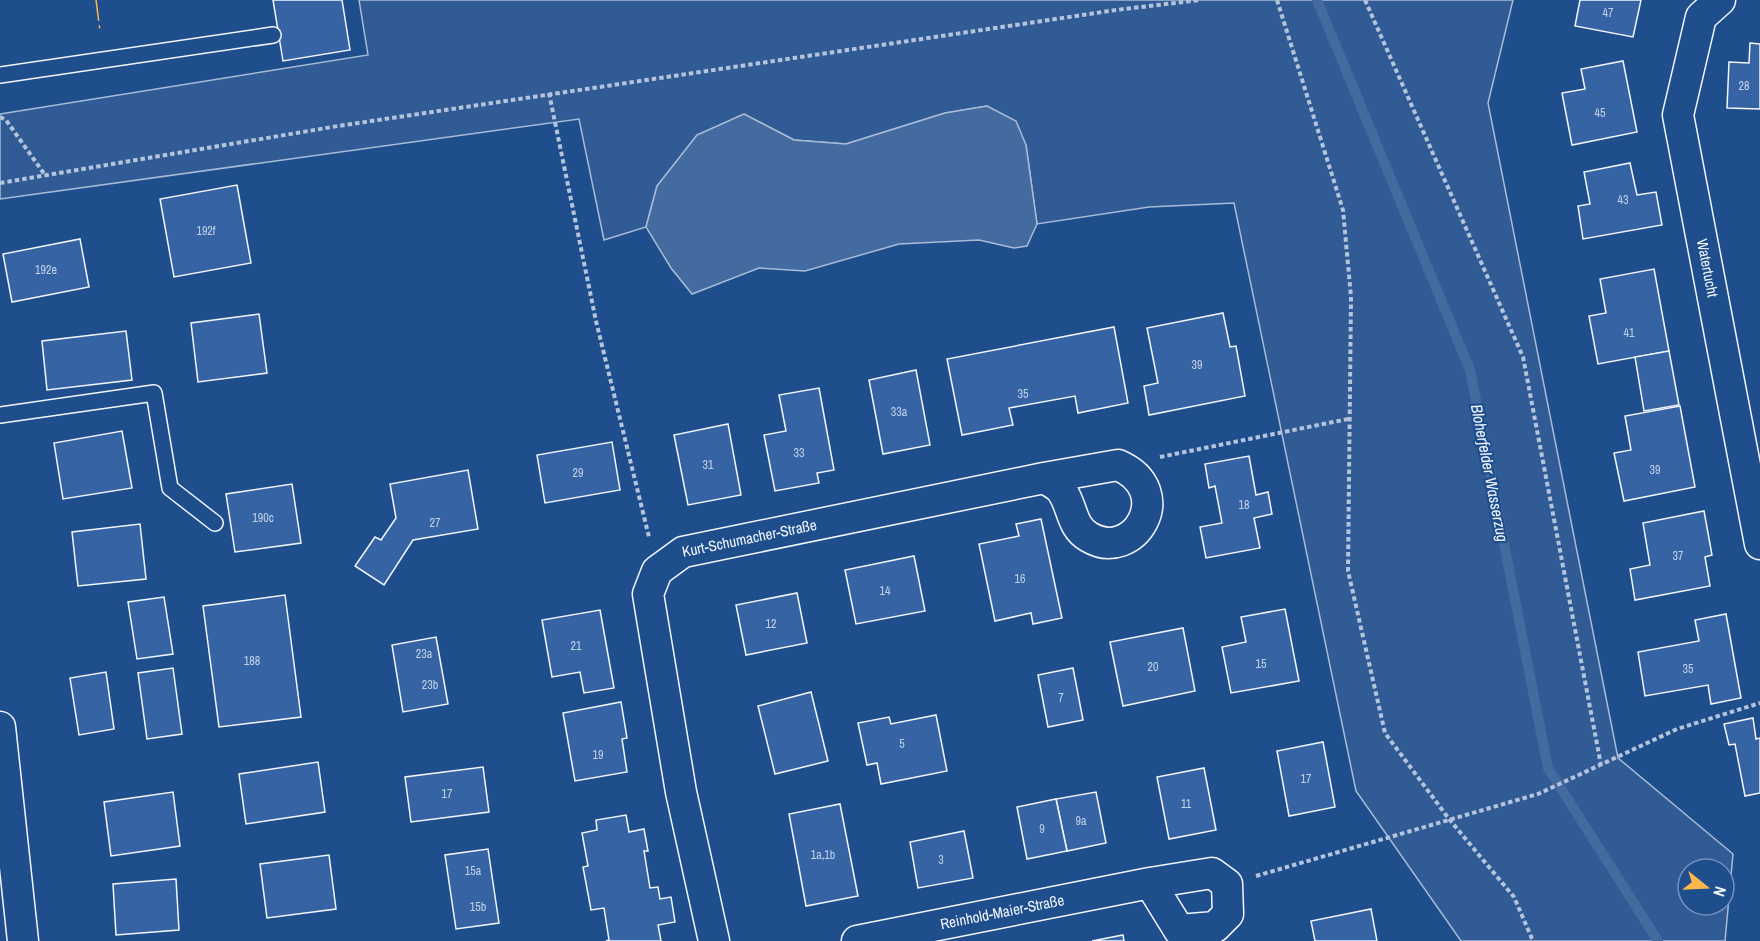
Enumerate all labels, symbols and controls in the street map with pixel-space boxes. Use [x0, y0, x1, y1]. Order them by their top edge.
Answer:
house number: 47 [1603, 5, 1614, 21]
house number: 28 [1739, 78, 1749, 94]
house number: 45 [1595, 105, 1606, 121]
house number: 43 [1618, 192, 1628, 208]
house number: 192f [196, 223, 216, 239]
street label: Watertucht [1692, 237, 1724, 300]
house number: 192e [35, 262, 57, 278]
house number: 41 [1624, 325, 1635, 341]
house number: 39 [1192, 357, 1202, 373]
house number: 35 [1018, 386, 1029, 402]
water label: Bloherfelder Wasserzug [1466, 402, 1514, 544]
house number: 33a [891, 404, 908, 420]
house number: 33 [794, 445, 804, 461]
house number: 31 [703, 457, 714, 473]
house number: 39 [1650, 462, 1660, 478]
house number: 29 [573, 465, 583, 481]
house number: 18 [1239, 497, 1249, 513]
house number: 190c [252, 510, 274, 526]
street label: Kurt-Schumacher-Straße [680, 514, 819, 562]
house number: 27 [430, 515, 441, 531]
house number: 37 [1673, 548, 1684, 564]
house number: 16 [1015, 571, 1025, 587]
house number: 14 [880, 583, 891, 599]
house number: 12 [766, 616, 776, 632]
house number: 21 [571, 638, 582, 654]
house number: 23a [416, 646, 433, 662]
house number: 188 [244, 653, 260, 669]
house number: 15 [1256, 656, 1267, 672]
house number: 20 [1148, 659, 1158, 675]
house number: 35 [1683, 661, 1694, 677]
house number: 23b [422, 677, 438, 693]
house number: 7 [1058, 690, 1064, 706]
house number: 5 [899, 736, 905, 752]
house number: 19 [593, 747, 603, 763]
house number: 17 [1301, 771, 1312, 787]
house number: 17 [442, 786, 453, 802]
house number: 11 [1181, 796, 1192, 812]
house number: 9a [1076, 813, 1087, 829]
house number: 9 [1039, 821, 1045, 837]
house number: 1a,1b [811, 847, 835, 863]
house number: 3 [938, 852, 944, 868]
north arrow [1676, 857, 1736, 917]
house number: 15a [465, 863, 482, 879]
text: N [1708, 884, 1732, 900]
street label: Reinhold-Maier-Straße [938, 889, 1066, 934]
house number: 15b [470, 899, 486, 915]

